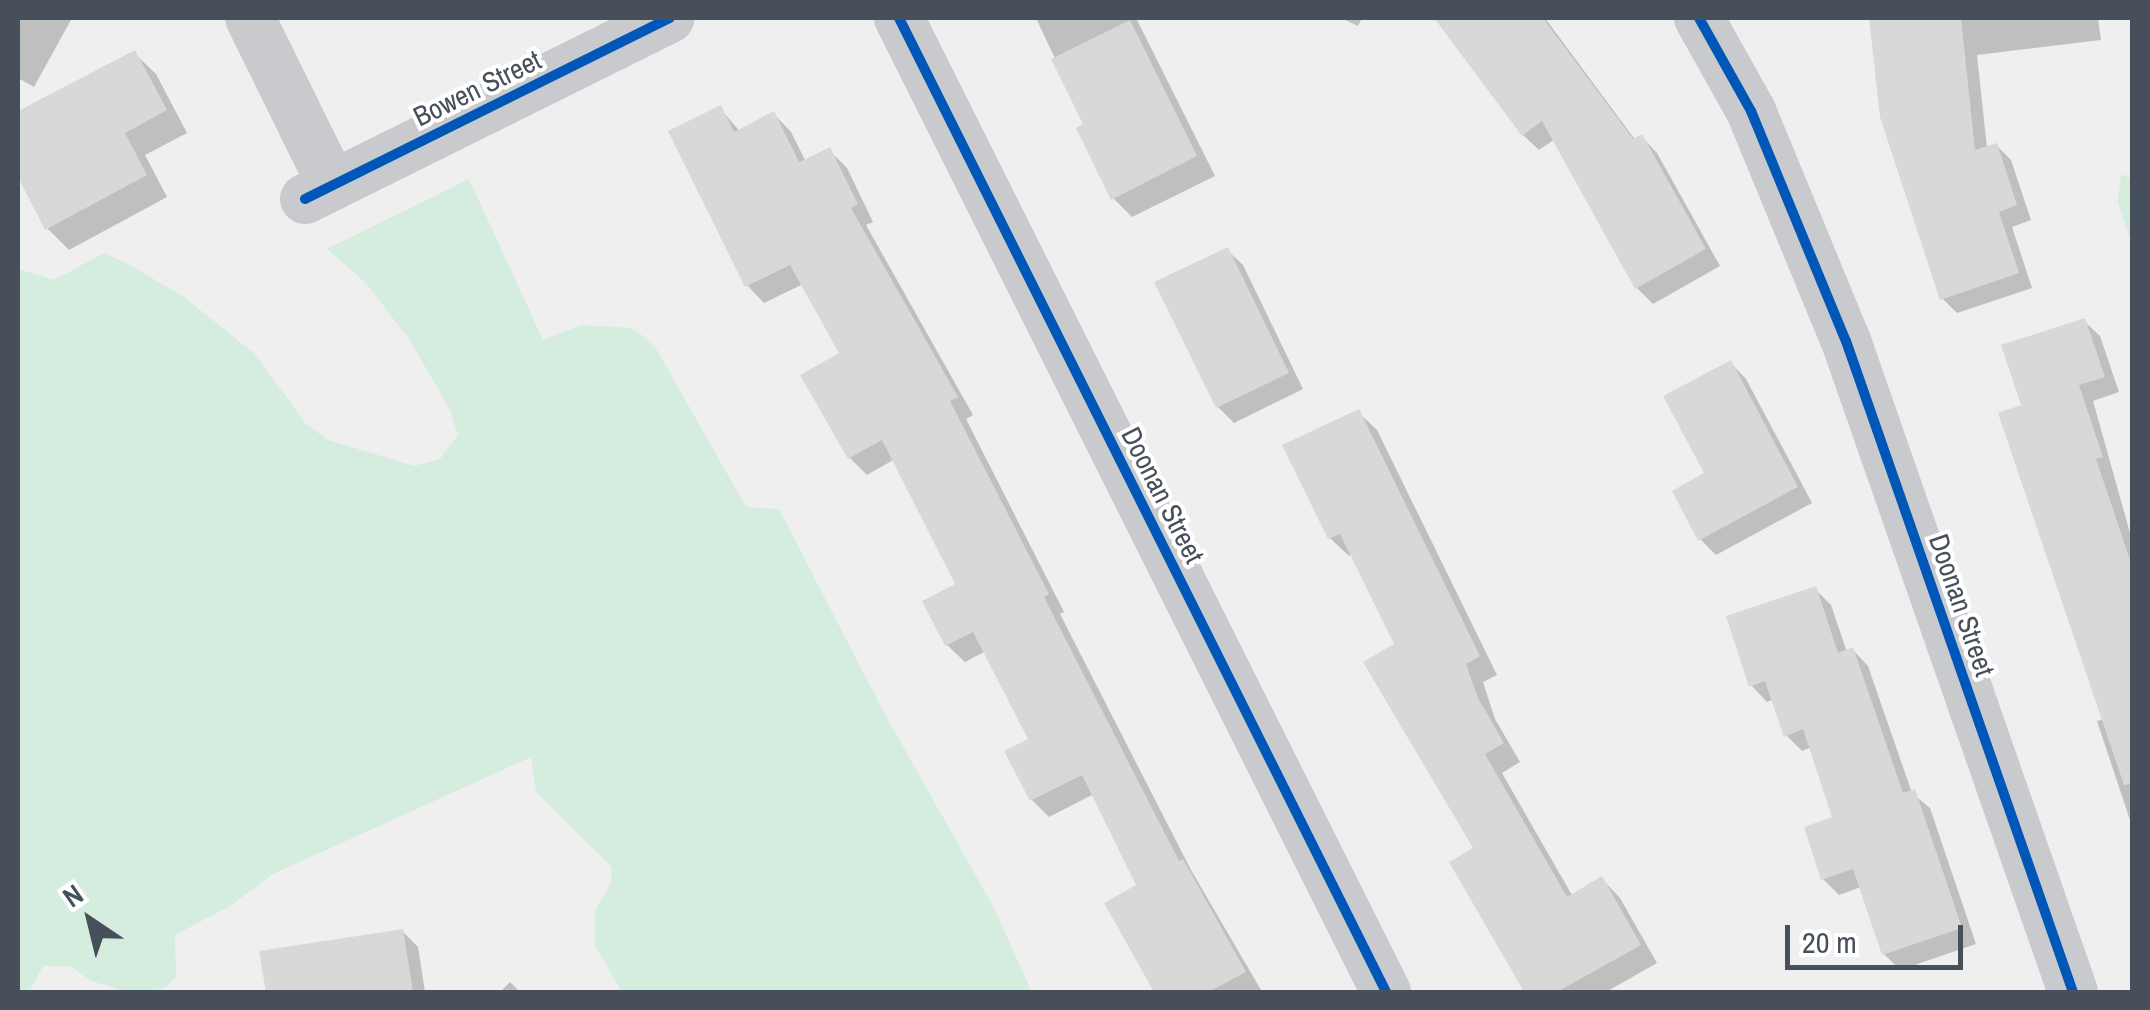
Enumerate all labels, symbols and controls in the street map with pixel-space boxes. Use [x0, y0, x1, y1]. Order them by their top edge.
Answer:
street label: Bowen Street [408, 43, 546, 133]
street label: Doonan Street [1114, 421, 1212, 569]
street label: Doonan Street [1922, 530, 2002, 680]
north arrow [40, 870, 140, 970]
text: N [55, 875, 90, 916]
scale bar [1790, 905, 1968, 967]
text: 20 m [1802, 922, 1857, 962]

